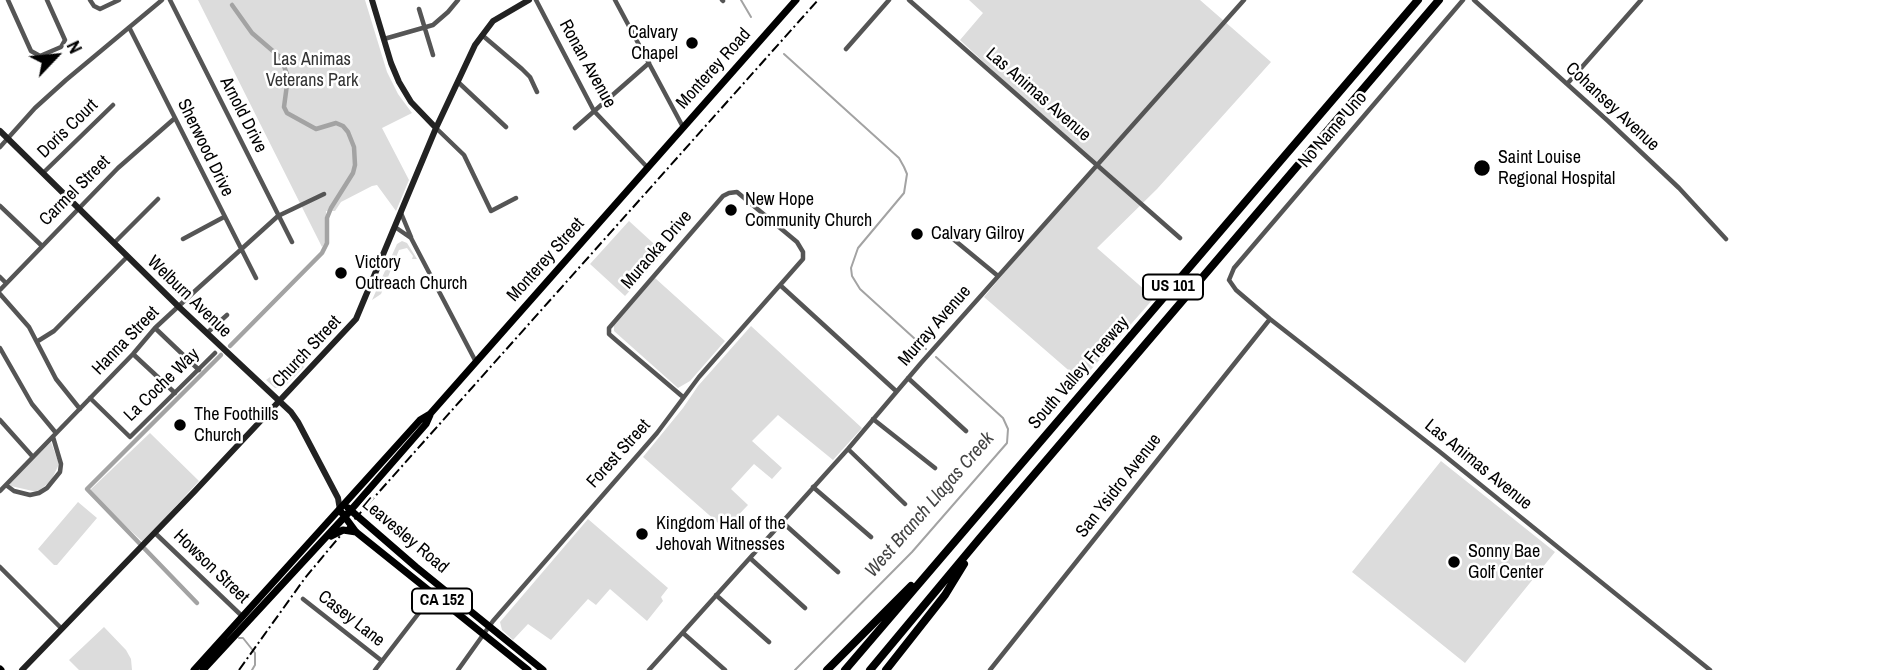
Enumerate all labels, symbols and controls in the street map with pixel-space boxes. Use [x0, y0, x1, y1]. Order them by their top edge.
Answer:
street label: Ronan Avenue [554, 16, 620, 112]
north arrow [21, 21, 91, 91]
place label: Calvary Chapel [628, 22, 678, 64]
street label: Monterey Road [672, 24, 756, 114]
marker: Calvary Chapel [684, 35, 700, 51]
text: N [61, 36, 89, 58]
street label: Las Animas Avenue [981, 44, 1095, 146]
park label: Las Animas Veterans Park [266, 49, 358, 92]
street label: Cohansey Avenue [1561, 58, 1663, 156]
street label: Arnold Drive [215, 74, 271, 156]
street label: No Name Uno [1294, 88, 1372, 172]
street label: Doris Court [33, 95, 103, 163]
street label: Sherwood Drive [172, 96, 238, 200]
place label: Saint Louise Regional Hospital [1498, 147, 1615, 190]
street label: Carmel Street [35, 151, 115, 231]
marker: Saint Louise Regional Hospital [1472, 158, 1492, 178]
place label: New Hope Community Church [745, 189, 872, 232]
marker: New Hope Community Church [723, 202, 739, 218]
street label: Muraoka Drive [617, 206, 697, 294]
street label: Monterey Street [503, 214, 589, 306]
place label: Calvary Gilroy [931, 223, 1024, 245]
marker: Calvary Gilroy [909, 226, 925, 242]
street label: Welburn Avenue [142, 252, 236, 342]
place label: Victory Outreach Church [355, 252, 467, 294]
marker: Victory Outreach Church [333, 265, 349, 281]
road number: US 101 [1143, 274, 1203, 300]
street label: Murray Avenue [894, 281, 976, 371]
street label: Hanna Street [88, 302, 164, 380]
street label: Church Street [268, 311, 346, 393]
street label: South Valley Freeway [1024, 312, 1134, 434]
street label: La Coche Way [120, 344, 204, 426]
place label: The Foothills Church [194, 404, 279, 446]
street label: Forest Street [583, 415, 655, 493]
street label: Las Animas Avenue [1420, 415, 1536, 515]
marker: The Foothills Church [172, 417, 188, 433]
water label: West Branch Llagas Creek [861, 428, 999, 582]
street label: San Ysidro Avenue [1072, 430, 1166, 542]
street label: Leavesley Road [358, 494, 452, 578]
place label: Kingdom Hall of the Jehovah Witnesses [656, 513, 786, 556]
street label: Howson Street [169, 526, 253, 608]
marker: Kingdom Hall of the Jehovah Witnesses [634, 526, 650, 542]
place label: Sonny Bae Golf Center [1468, 541, 1543, 584]
marker: Sonny Bae Golf Center [1446, 554, 1462, 570]
street label: Casey Lane [313, 586, 389, 652]
road number: CA 152 [412, 588, 472, 614]

